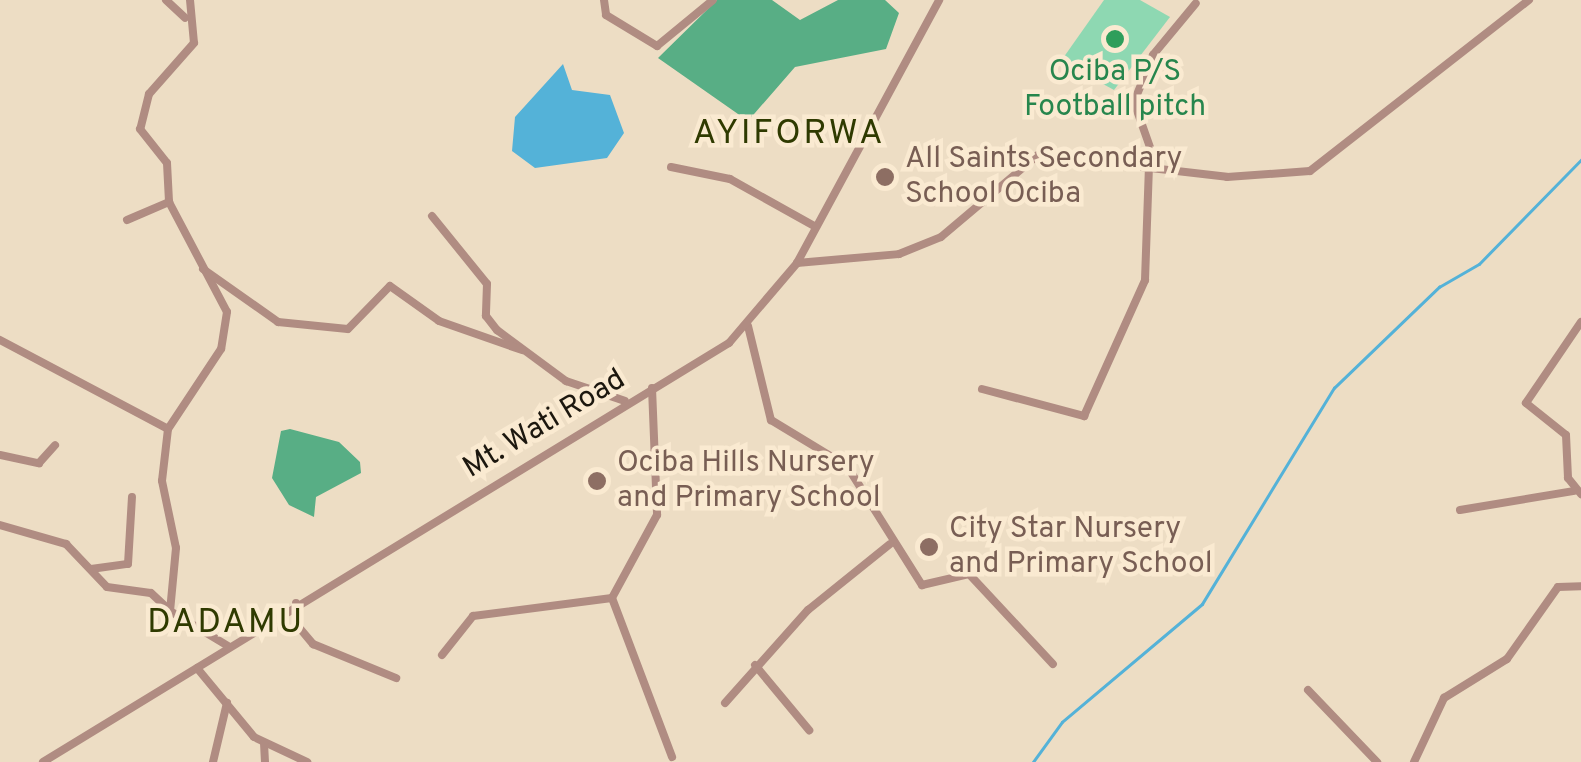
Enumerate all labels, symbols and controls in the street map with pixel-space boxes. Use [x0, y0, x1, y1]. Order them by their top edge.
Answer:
marker: Ociba P/S Football pitch [1104, 28, 1126, 50]
place label: Ociba P/S Football pitch [1024, 55, 1206, 126]
district label: AYIFORWA [693, 113, 885, 155]
place label: All Saints Secondary School Ociba [905, 142, 1182, 212]
marker: All Saints Secondary School Ociba [874, 166, 896, 188]
street label: Mt. Wati Road [457, 362, 633, 488]
place label: Ociba Hills Nursery and Primary School [617, 446, 881, 516]
marker: Ociba Hills Nursery and Primary School [586, 470, 608, 492]
place label: City Star Nursery and Primary School [949, 512, 1213, 582]
marker: City Star Nursery and Primary School [918, 536, 940, 558]
district label: DADAMU [147, 602, 305, 644]

